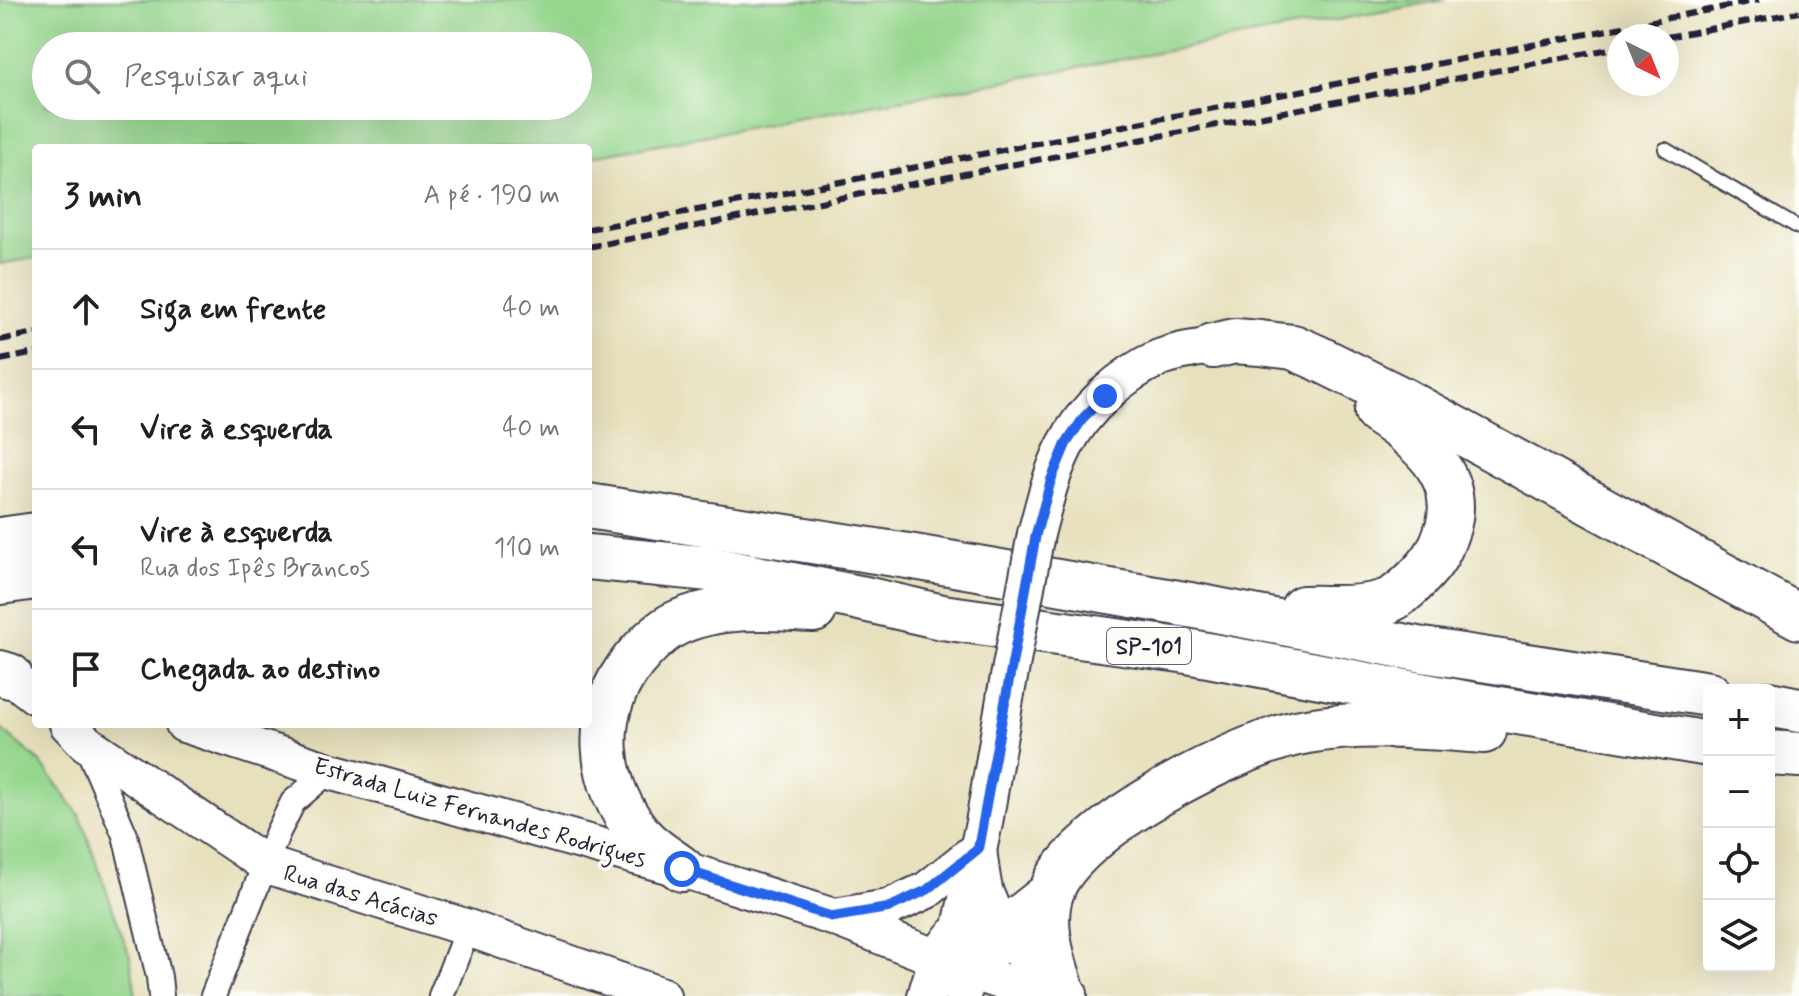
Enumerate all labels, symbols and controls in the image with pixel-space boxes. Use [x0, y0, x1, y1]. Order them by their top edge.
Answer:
north arrow [1607, 24, 1679, 96]
search box [32, 32, 592, 120]
icon: search [60, 54, 104, 98]
text: Pesquisar aqui [124, 57, 308, 96]
text: 3 min [64, 174, 142, 219]
text: A pé · 190 m [423, 179, 560, 213]
icon: ahead [64, 287, 108, 331]
text: Siga em frente [140, 290, 326, 329]
text: 40 m [502, 292, 560, 326]
route end [1087, 378, 1123, 414]
icon: left [64, 407, 108, 451]
text: Vire à esquerda [140, 410, 333, 449]
text: 40 m [502, 412, 560, 446]
text: Vire à esquerda [140, 513, 333, 552]
icon: left [64, 527, 108, 571]
text: 110 m [494, 532, 560, 566]
text: Rua dos Ipês Brancos [140, 552, 370, 586]
road number: SP-101 [1107, 628, 1191, 664]
icon: arrive [64, 647, 108, 691]
text: Chegada ao destino [140, 650, 380, 689]
map controls [1703, 684, 1775, 972]
button: + [1703, 684, 1775, 756]
street label: Estrada Luiz Fernandes Rodrigues [309, 751, 649, 879]
button: − [1703, 756, 1775, 828]
button: locate [1703, 828, 1775, 900]
route start [664, 851, 700, 887]
street label: Rua das Acácias [280, 858, 442, 935]
button: layers [1703, 900, 1775, 972]

